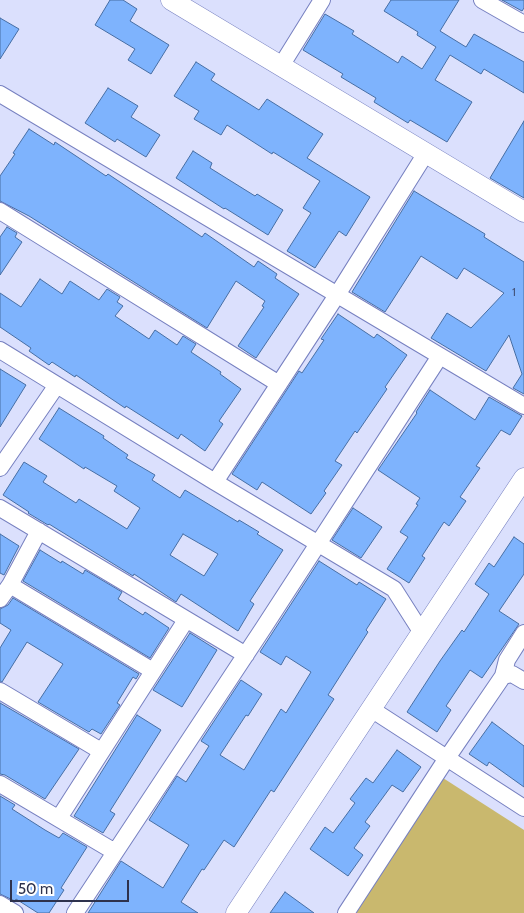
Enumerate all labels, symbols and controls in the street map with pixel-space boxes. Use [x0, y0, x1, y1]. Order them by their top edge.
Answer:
house number: 1 [512, 285, 516, 299]
scale bar [12, 870, 131, 902]
text: 50 m [18, 880, 53, 898]

